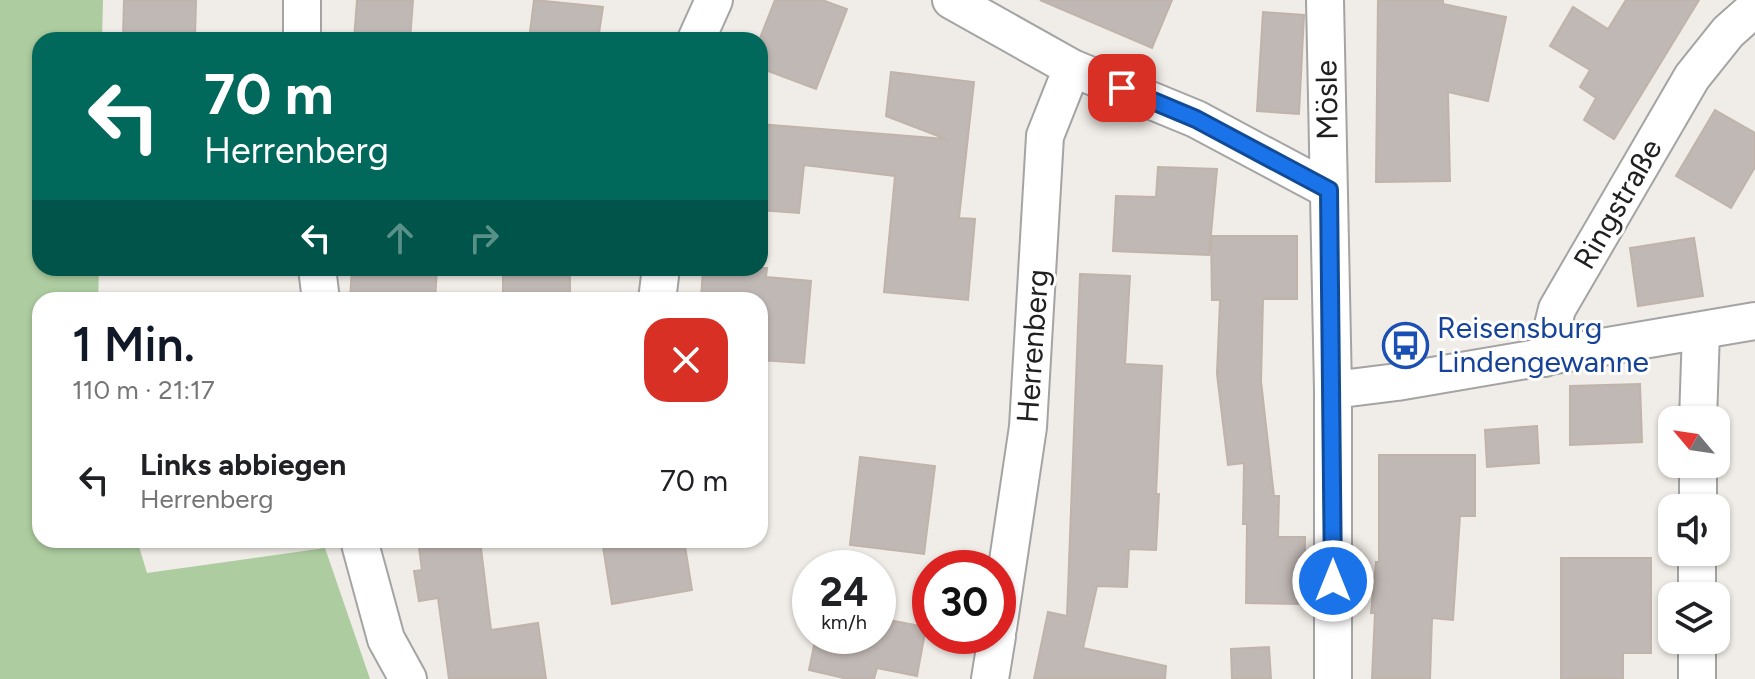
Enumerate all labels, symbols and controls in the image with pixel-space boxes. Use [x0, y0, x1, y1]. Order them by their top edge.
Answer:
pin [1088, 54, 1156, 122]
street label: Mösle [1307, 60, 1346, 140]
text: 70 m [204, 61, 334, 128]
icon: left [72, 64, 176, 168]
icon: arrive [1100, 66, 1144, 110]
text: Herrenberg [204, 129, 389, 172]
street label: Ringstraße [1566, 132, 1670, 275]
icon: left [294, 216, 338, 260]
icon: ahead [378, 216, 422, 260]
icon: right [462, 216, 506, 260]
street label: Herrenberg [1009, 268, 1056, 424]
place label: Reisensburg Lindengewanne [1437, 309, 1649, 380]
text: 1 Min. [72, 315, 195, 373]
button: close [644, 318, 728, 402]
bus stop icon: Reisensburg Lindengewanne [1382, 321, 1430, 369]
text: 110 m · 21:17 [72, 374, 215, 406]
north arrow [1658, 406, 1730, 478]
map controls [1658, 406, 1730, 654]
text: Links abbiegen [140, 446, 346, 483]
icon: left [72, 458, 116, 502]
text: 70 m [660, 462, 728, 499]
text: Herrenberg [140, 483, 273, 515]
button: sound [1658, 494, 1730, 566]
position arrow [1291, 539, 1375, 623]
speed limit sign: 30 [912, 550, 1016, 654]
text: 24 [820, 568, 868, 616]
button: layers [1658, 582, 1730, 654]
text: km/h [821, 610, 867, 634]

